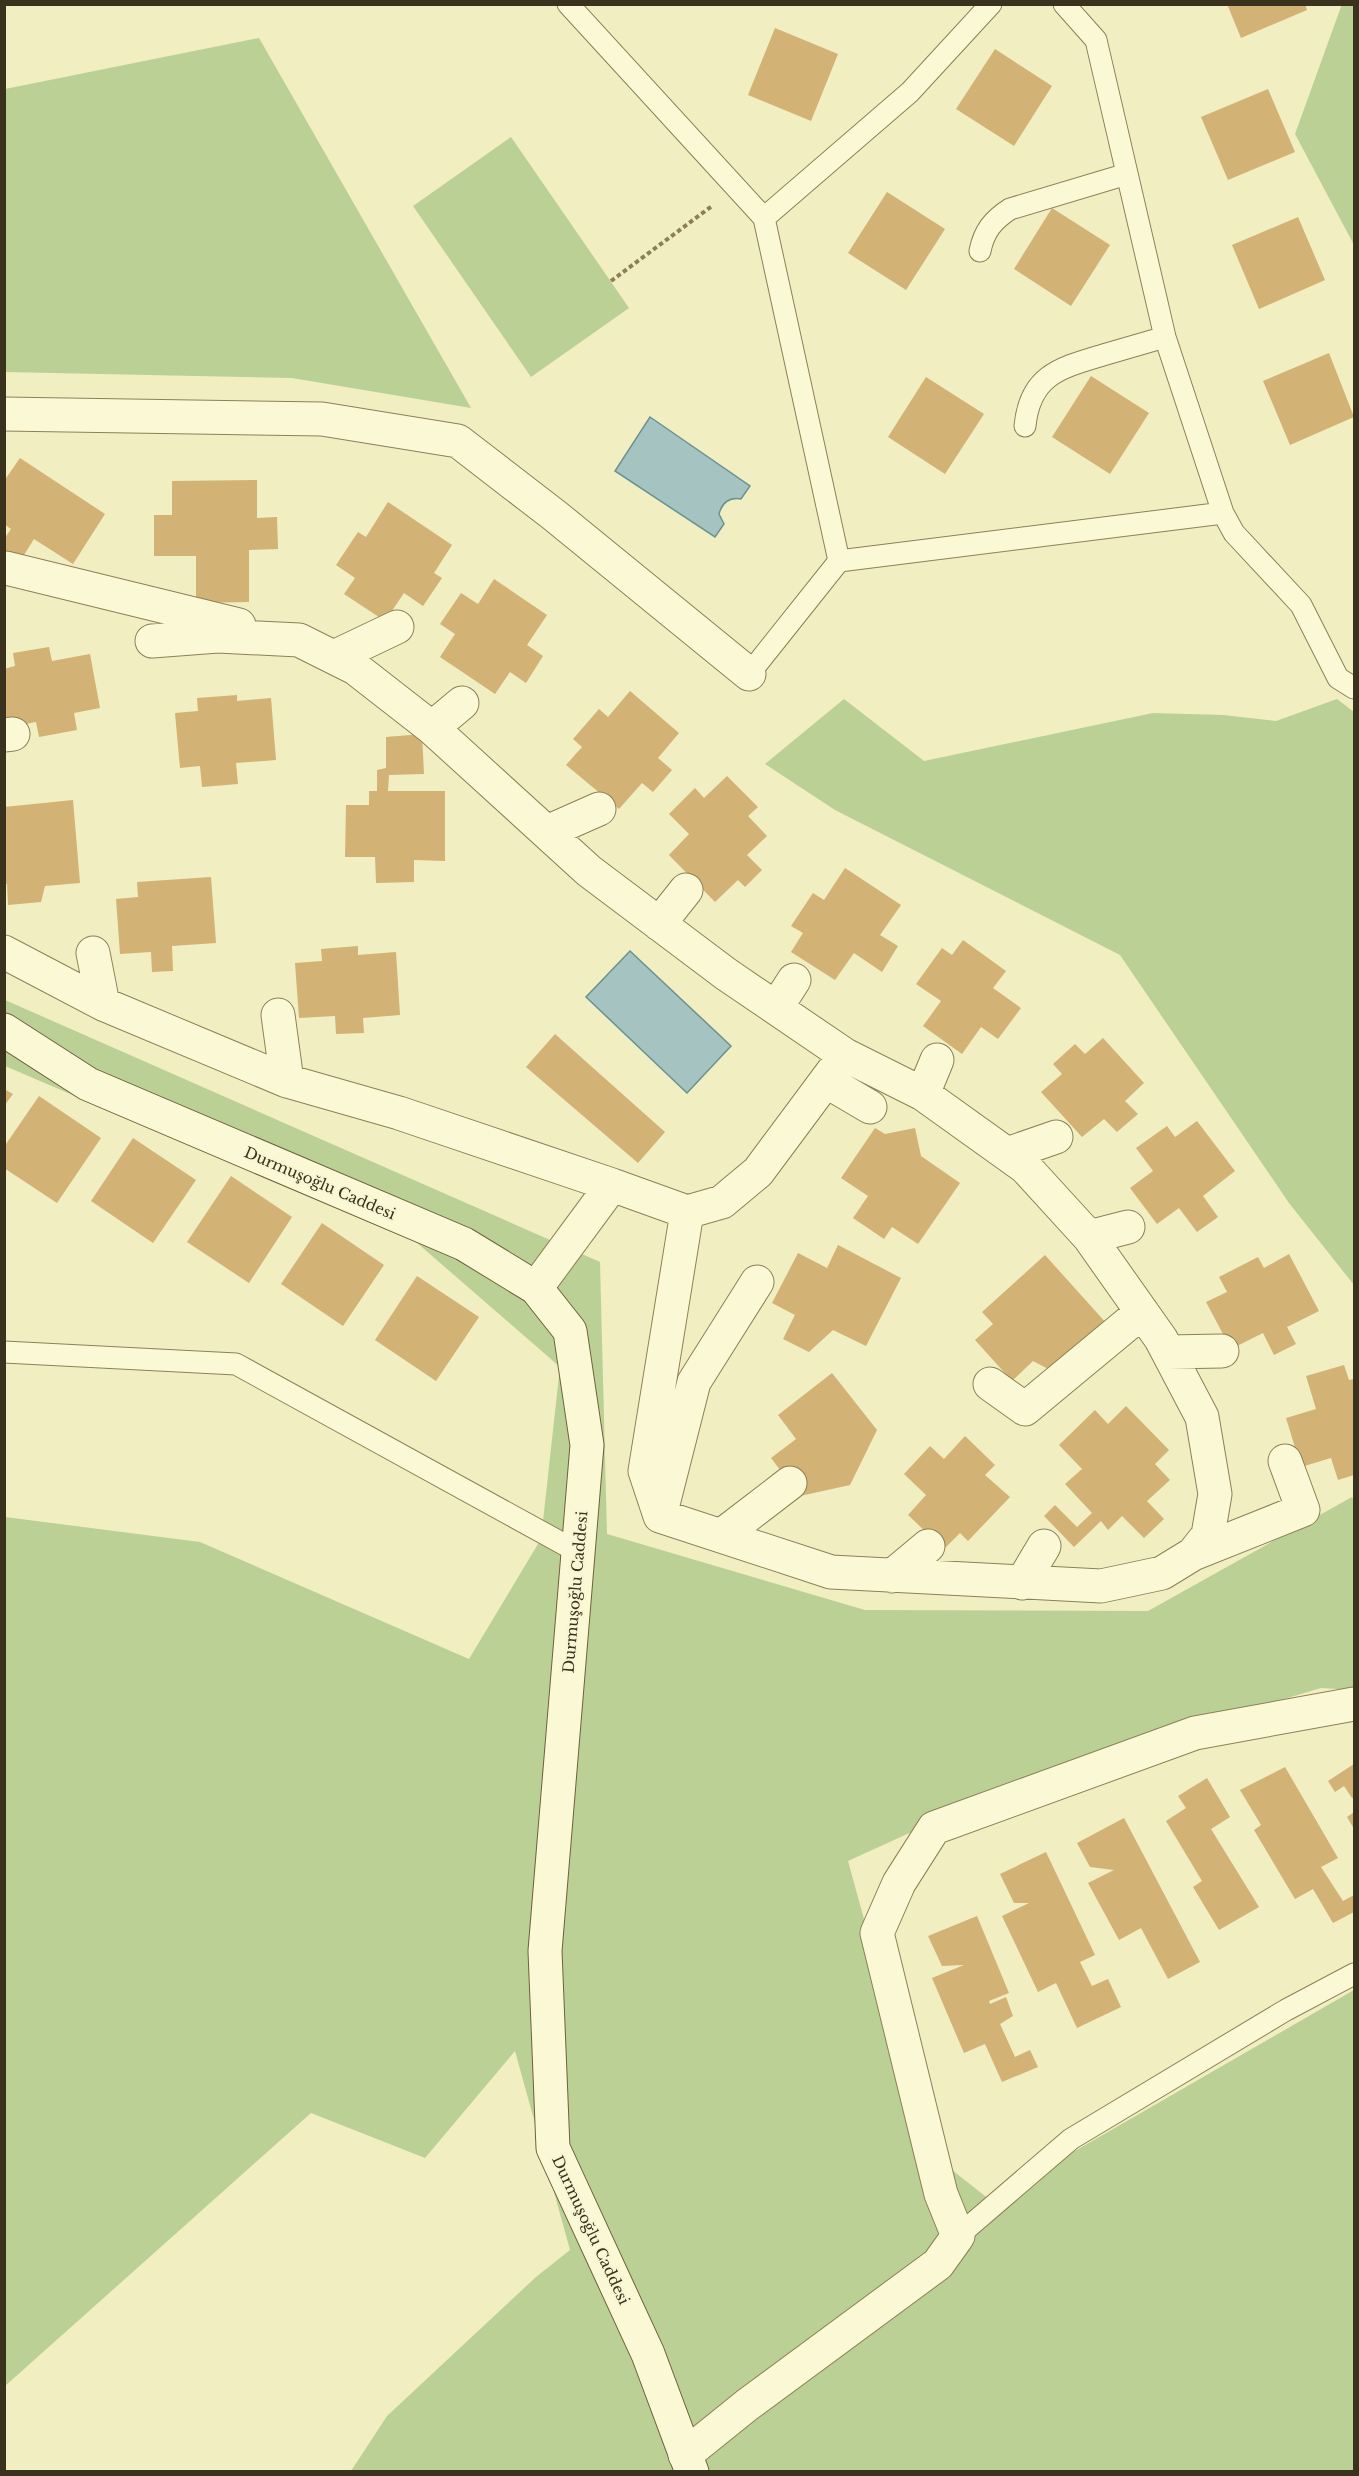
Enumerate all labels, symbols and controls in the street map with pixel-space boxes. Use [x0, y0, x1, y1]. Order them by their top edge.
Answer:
street label: Durmuşoğlu Caddesi [241, 1142, 399, 1224]
street label: Durmuşoğlu Caddesi [558, 1510, 592, 1674]
street label: Durmuşoğlu Caddesi [548, 2152, 634, 2308]

